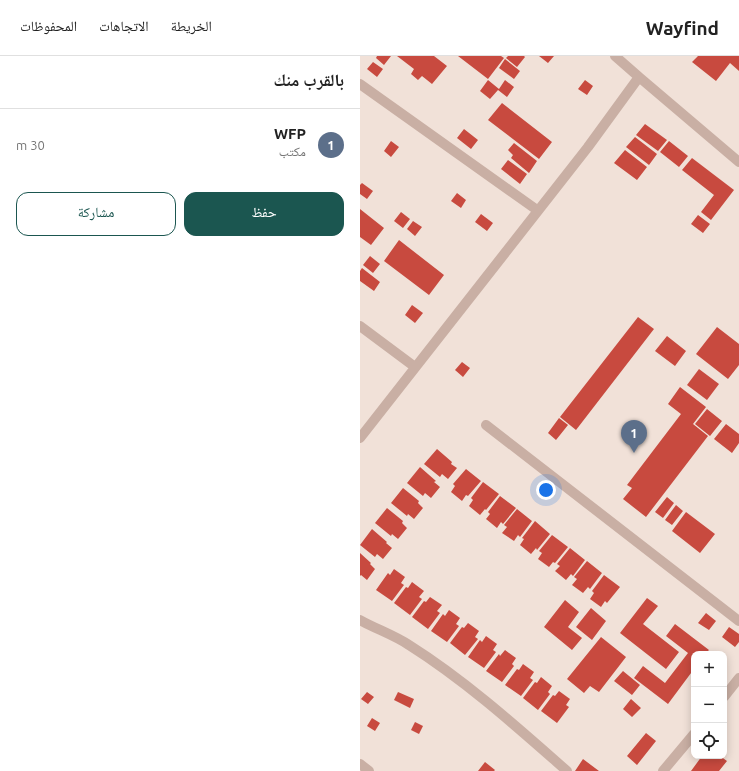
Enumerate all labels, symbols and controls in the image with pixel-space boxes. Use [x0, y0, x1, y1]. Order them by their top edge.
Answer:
text: Wayfind [646, 17, 719, 39]
text: المحفوظات [20, 18, 77, 34]
text: الاتجاهات [99, 18, 149, 34]
text: الخريطة [171, 18, 212, 34]
text: بالقرب منك [274, 70, 344, 89]
text: WFP [274, 125, 306, 142]
text: 30 m [16, 138, 45, 152]
text: 1 [327, 138, 335, 152]
text: مكتب [279, 144, 306, 158]
button: مشاركة [16, 192, 176, 236]
button: حفظ [184, 192, 344, 236]
pin: 1 [621, 420, 647, 453]
your location [536, 480, 556, 500]
map controls [691, 651, 727, 759]
button: + [691, 651, 727, 687]
button: − [691, 687, 727, 723]
button: locate [691, 723, 727, 759]

